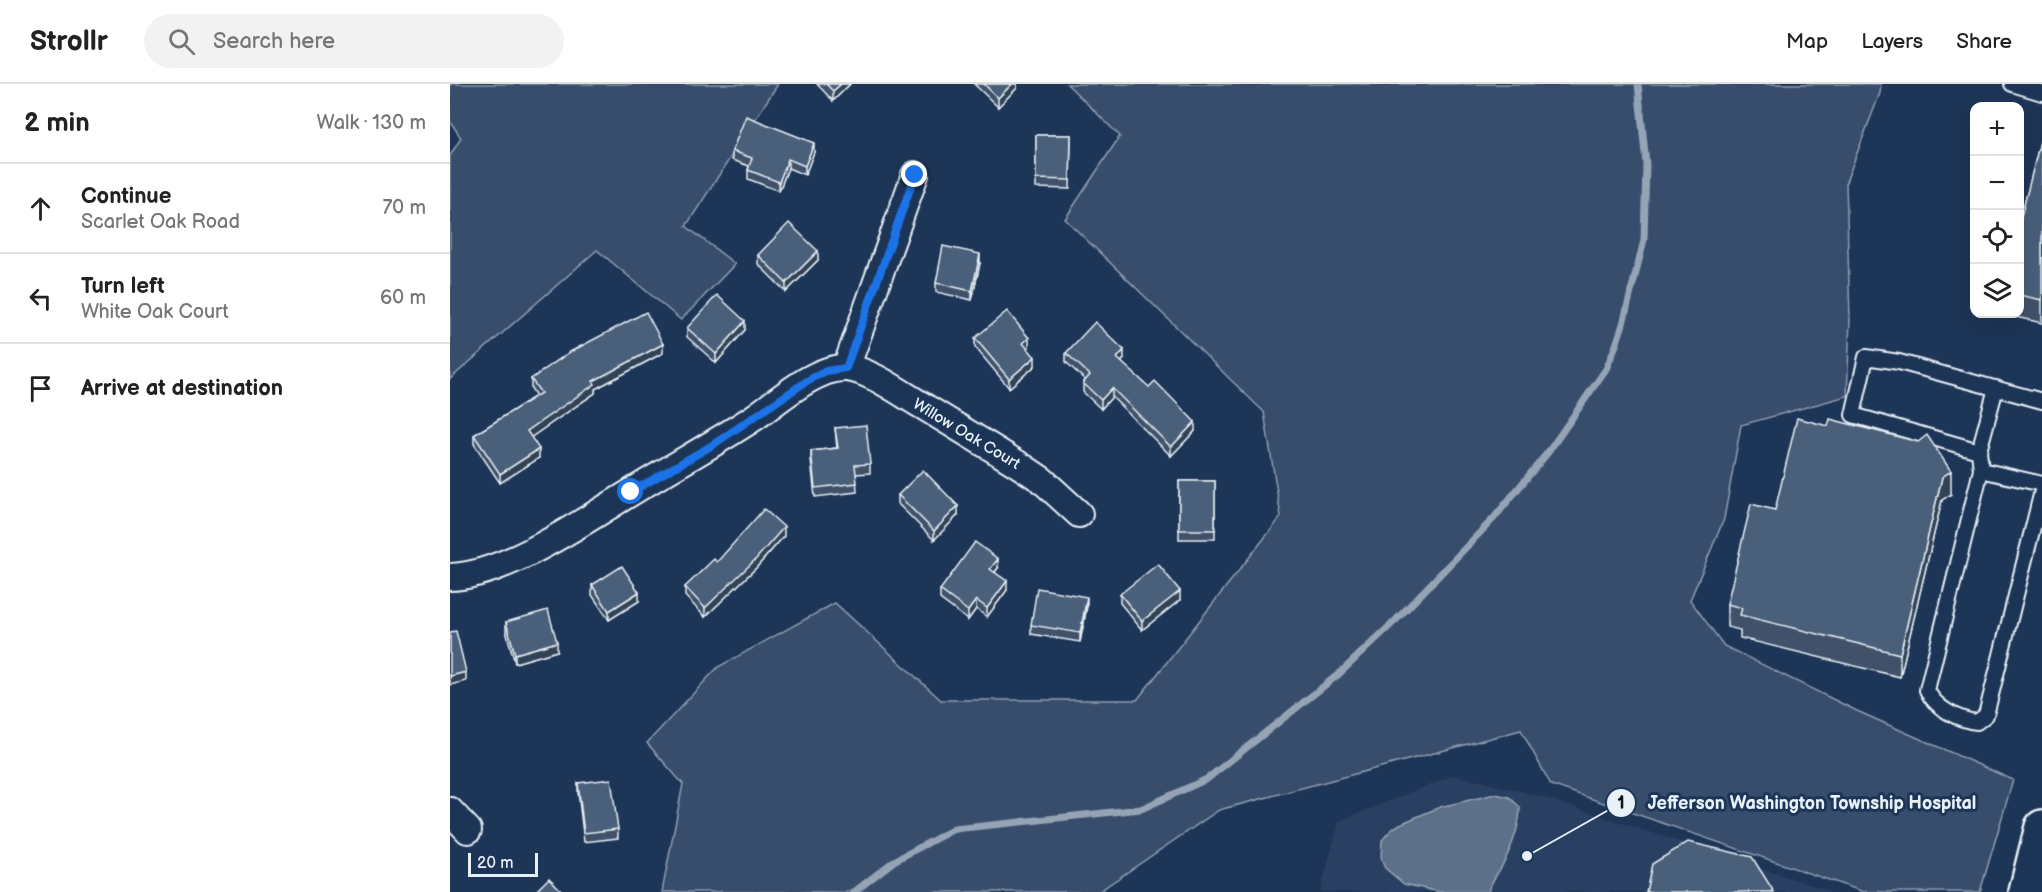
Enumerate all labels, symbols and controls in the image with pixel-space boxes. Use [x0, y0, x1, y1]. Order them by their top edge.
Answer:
search box [144, 14, 564, 68]
text: Strollr [30, 25, 108, 58]
icon: search [165, 25, 198, 58]
text: Search here [213, 28, 335, 55]
text: Map [1786, 29, 1828, 54]
text: Layers [1861, 29, 1923, 54]
text: Share [1956, 29, 2012, 54]
map controls [1970, 102, 2024, 318]
button: + [1970, 102, 2024, 156]
text: 2 min [24, 108, 90, 139]
text: Walk · 130 m [317, 111, 426, 135]
button: − [1970, 156, 2024, 210]
route end [901, 161, 927, 187]
text: Continue [81, 183, 171, 210]
icon: ahead [24, 192, 57, 225]
text: 70 m [382, 196, 426, 220]
text: Scarlet Oak Road [81, 210, 240, 234]
button: locate [1970, 210, 2024, 264]
button: layers [1970, 264, 2024, 318]
text: Turn left [81, 273, 165, 300]
icon: left [24, 282, 57, 315]
text: 60 m [380, 286, 426, 310]
text: White Oak Court [81, 300, 229, 324]
icon: arrive [24, 372, 57, 405]
text: Arrive at destination [81, 375, 283, 402]
street label: Willow Oak Court [909, 395, 1023, 474]
route start [617, 478, 643, 504]
callout: Jefferson Washington Township Hospital [1606, 785, 1989, 821]
text: 1 [1617, 793, 1625, 814]
text: Jefferson Washington Township Hospital [1648, 793, 1976, 814]
scale bar [468, 850, 538, 878]
text: 20 m [477, 854, 513, 873]

